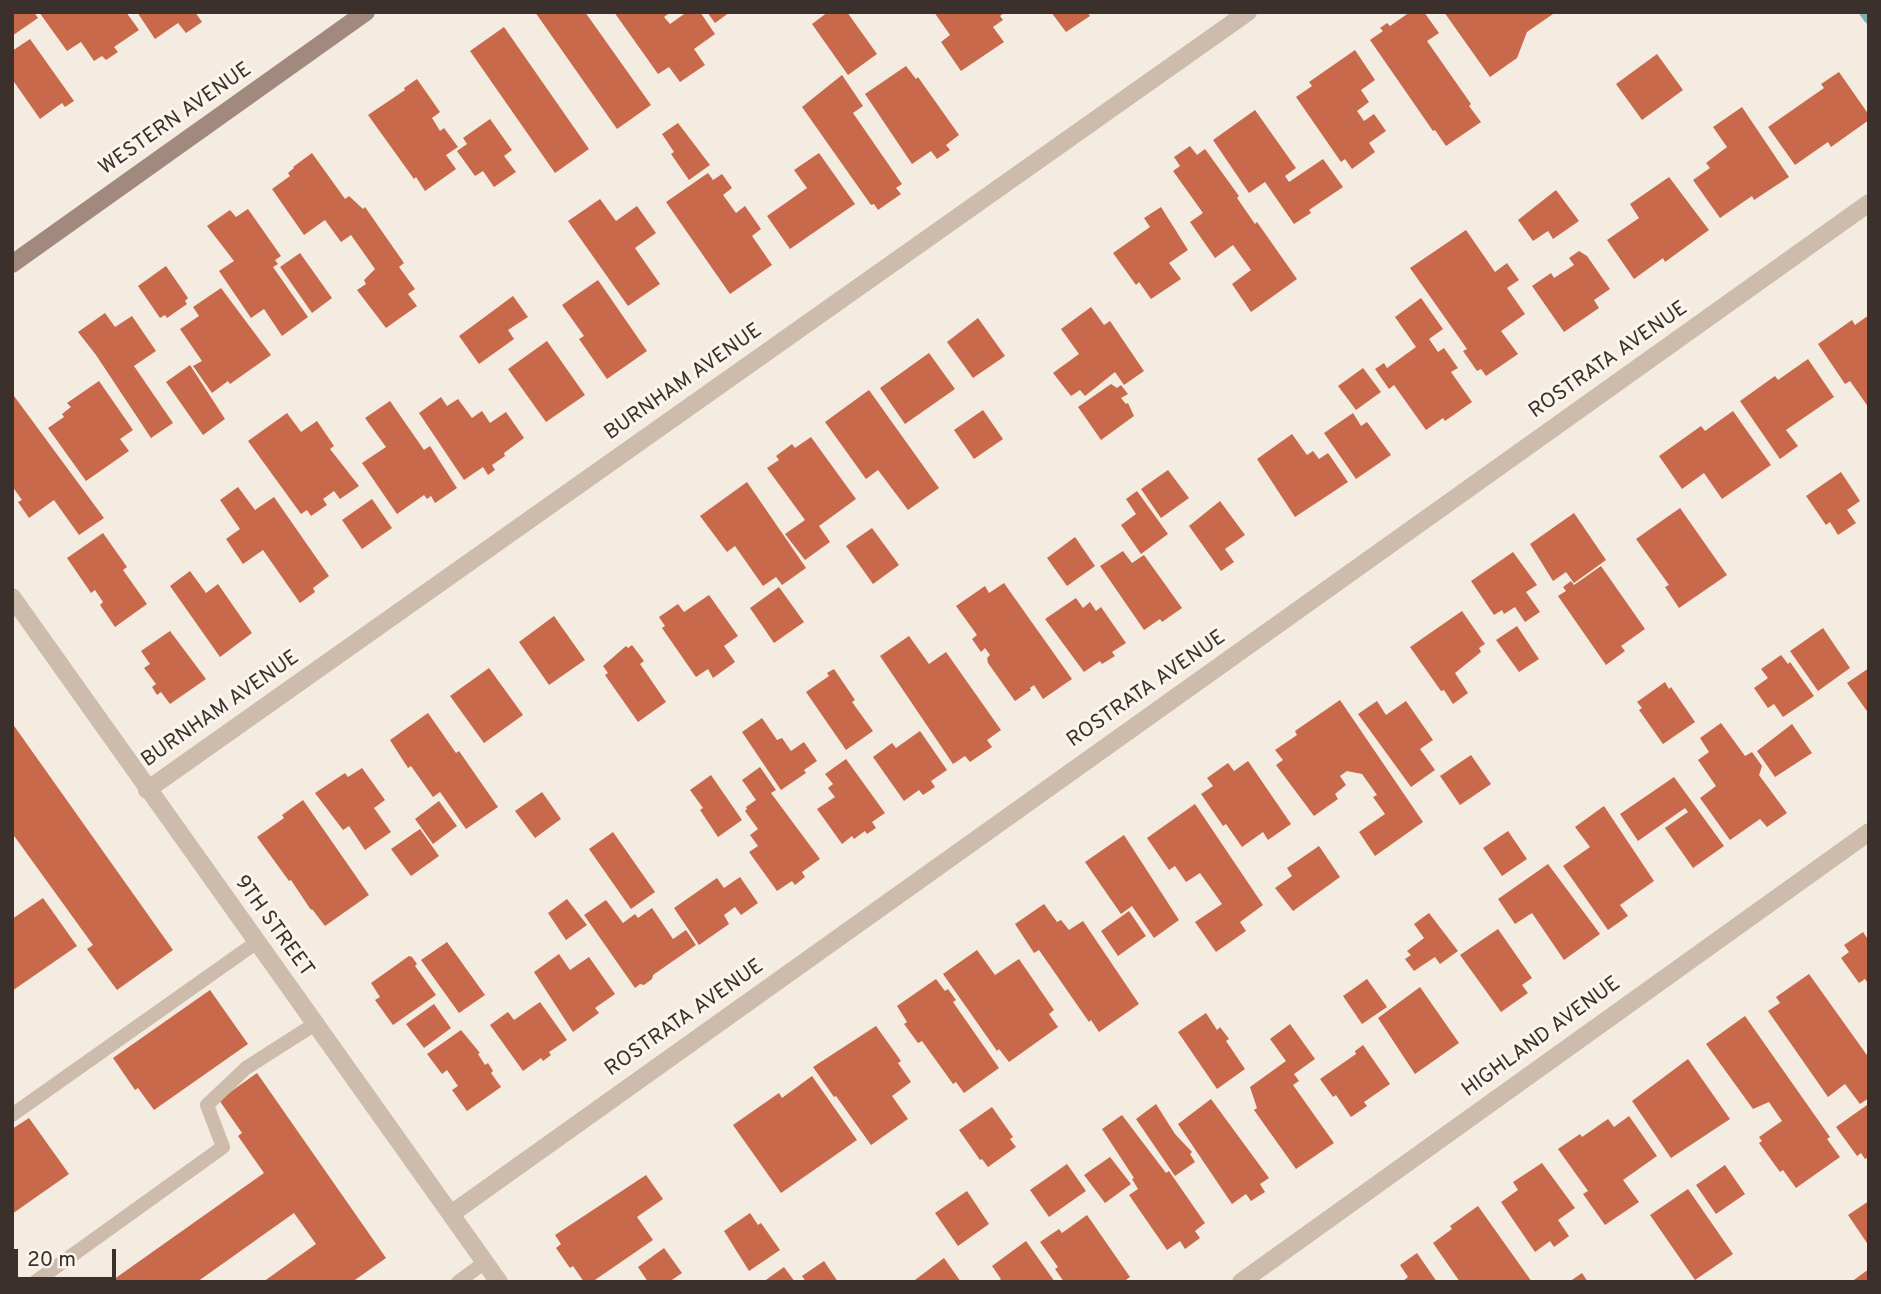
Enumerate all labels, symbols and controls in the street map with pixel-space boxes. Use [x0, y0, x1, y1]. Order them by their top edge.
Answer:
street label: WESTERN AVENUE [95, 58, 257, 182]
street label: ROSTRATA AVENUE [1525, 297, 1693, 425]
street label: BURNHAM AVENUE [600, 319, 768, 447]
street label: ROSTRATA AVENUE [1063, 626, 1231, 754]
street label: BURNHAM AVENUE [137, 646, 305, 774]
street label: 9TH STREET [228, 871, 318, 983]
street label: ROSTRATA AVENUE [601, 955, 769, 1083]
street label: HIGHLAND AVENUE [1458, 972, 1626, 1104]
scale bar [18, 1234, 119, 1278]
text: 20 m [27, 1247, 76, 1274]

